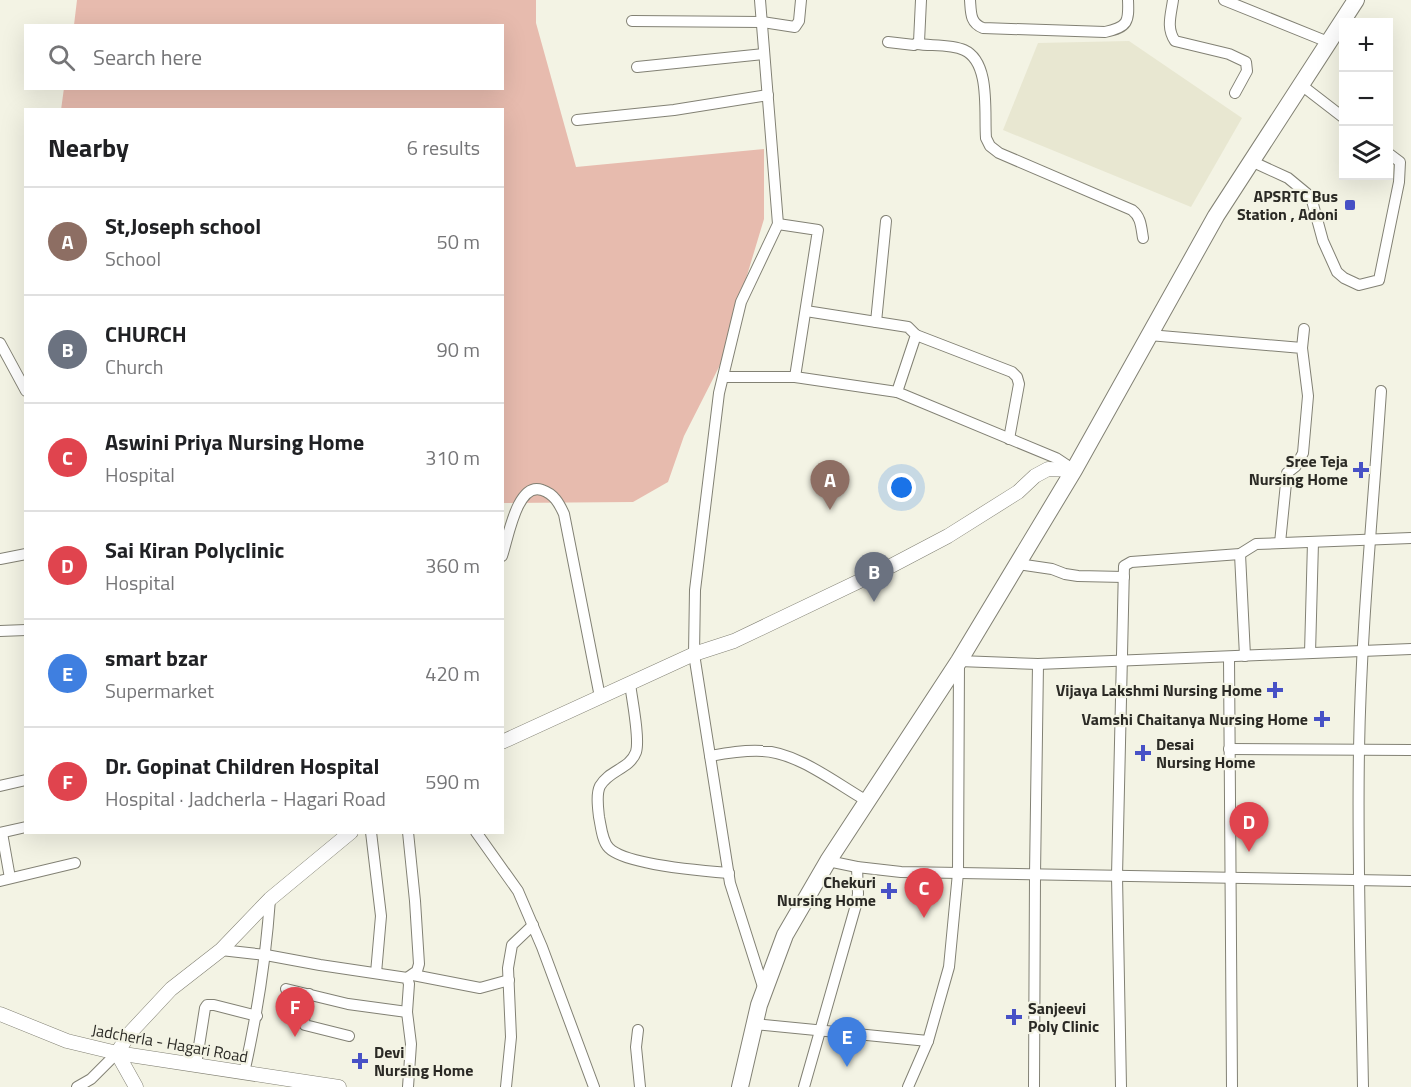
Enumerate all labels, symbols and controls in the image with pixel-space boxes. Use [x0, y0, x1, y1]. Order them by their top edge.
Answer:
map controls [1339, 18, 1393, 180]
button: + [1339, 18, 1393, 72]
search box [24, 24, 504, 90]
text: Search here [93, 40, 202, 74]
icon: search [45, 41, 78, 74]
button: − [1339, 72, 1393, 126]
button: layers [1339, 126, 1393, 180]
text: Nearby [48, 128, 129, 167]
text: 6 results [407, 132, 480, 163]
place label: APSRTC Bus Station , Adoni [1237, 184, 1338, 226]
marker: APSRTC Bus Station , Adoni [1343, 198, 1357, 212]
text: St,Joseph school [105, 209, 261, 243]
text: A [61, 226, 74, 257]
text: 50 m [436, 226, 480, 257]
text: School [105, 243, 161, 274]
text: CHURCH [105, 317, 187, 351]
text: B [61, 334, 74, 365]
text: 90 m [436, 334, 480, 365]
text: Church [105, 351, 163, 382]
text: Aswini Priya Nursing Home [105, 425, 364, 459]
text: C [62, 442, 73, 473]
text: 310 m [425, 442, 480, 473]
place label: Sree Teja Nursing Home [1249, 449, 1348, 491]
text: Hospital [105, 459, 175, 490]
pin: A [810, 460, 850, 510]
marker: Sree Teja Nursing Home [1352, 461, 1370, 479]
your location [887, 473, 916, 502]
text: Sai Kiran Polyclinic [105, 533, 284, 567]
text: D [61, 550, 74, 581]
text: 360 m [425, 550, 480, 581]
pin: B [854, 552, 894, 602]
text: Hospital [105, 567, 175, 598]
text: smart bzar [105, 641, 208, 675]
text: E [62, 658, 73, 689]
text: 420 m [425, 658, 480, 689]
text: Supermarket [105, 675, 214, 706]
place label: Vijaya Lakshmi Nursing Home [1056, 678, 1262, 702]
marker: Vijaya Lakshmi Nursing Home [1266, 681, 1284, 699]
place label: Vamshi Chaitanya Nursing Home [1082, 707, 1308, 731]
marker: Vamshi Chaitanya Nursing Home [1313, 710, 1331, 728]
place label: Desai Nursing Home [1156, 732, 1255, 774]
marker: Desai Nursing Home [1134, 744, 1152, 762]
text: Dr. Gopinat Children Hospital [105, 749, 380, 783]
text: F [62, 766, 73, 797]
text: 590 m [425, 766, 480, 797]
text: Hospital · Jadcherla - Hagari Road [105, 783, 386, 814]
pin: D [1230, 802, 1268, 852]
pin: C [904, 868, 944, 918]
place label: Chekuri Nursing Home [777, 870, 876, 912]
marker: Chekuri Nursing Home [880, 882, 898, 900]
pin: F [276, 988, 314, 1037]
place label: Sanjeevi Poly Clinic [1028, 996, 1099, 1038]
marker: Sanjeevi Poly Clinic [1005, 1008, 1023, 1026]
street label: Jadcherla - Hagari Road [90, 1017, 250, 1069]
pin: E [828, 1018, 866, 1067]
place label: Devi Nursing Home [374, 1040, 473, 1082]
marker: Devi Nursing Home [351, 1052, 369, 1070]

